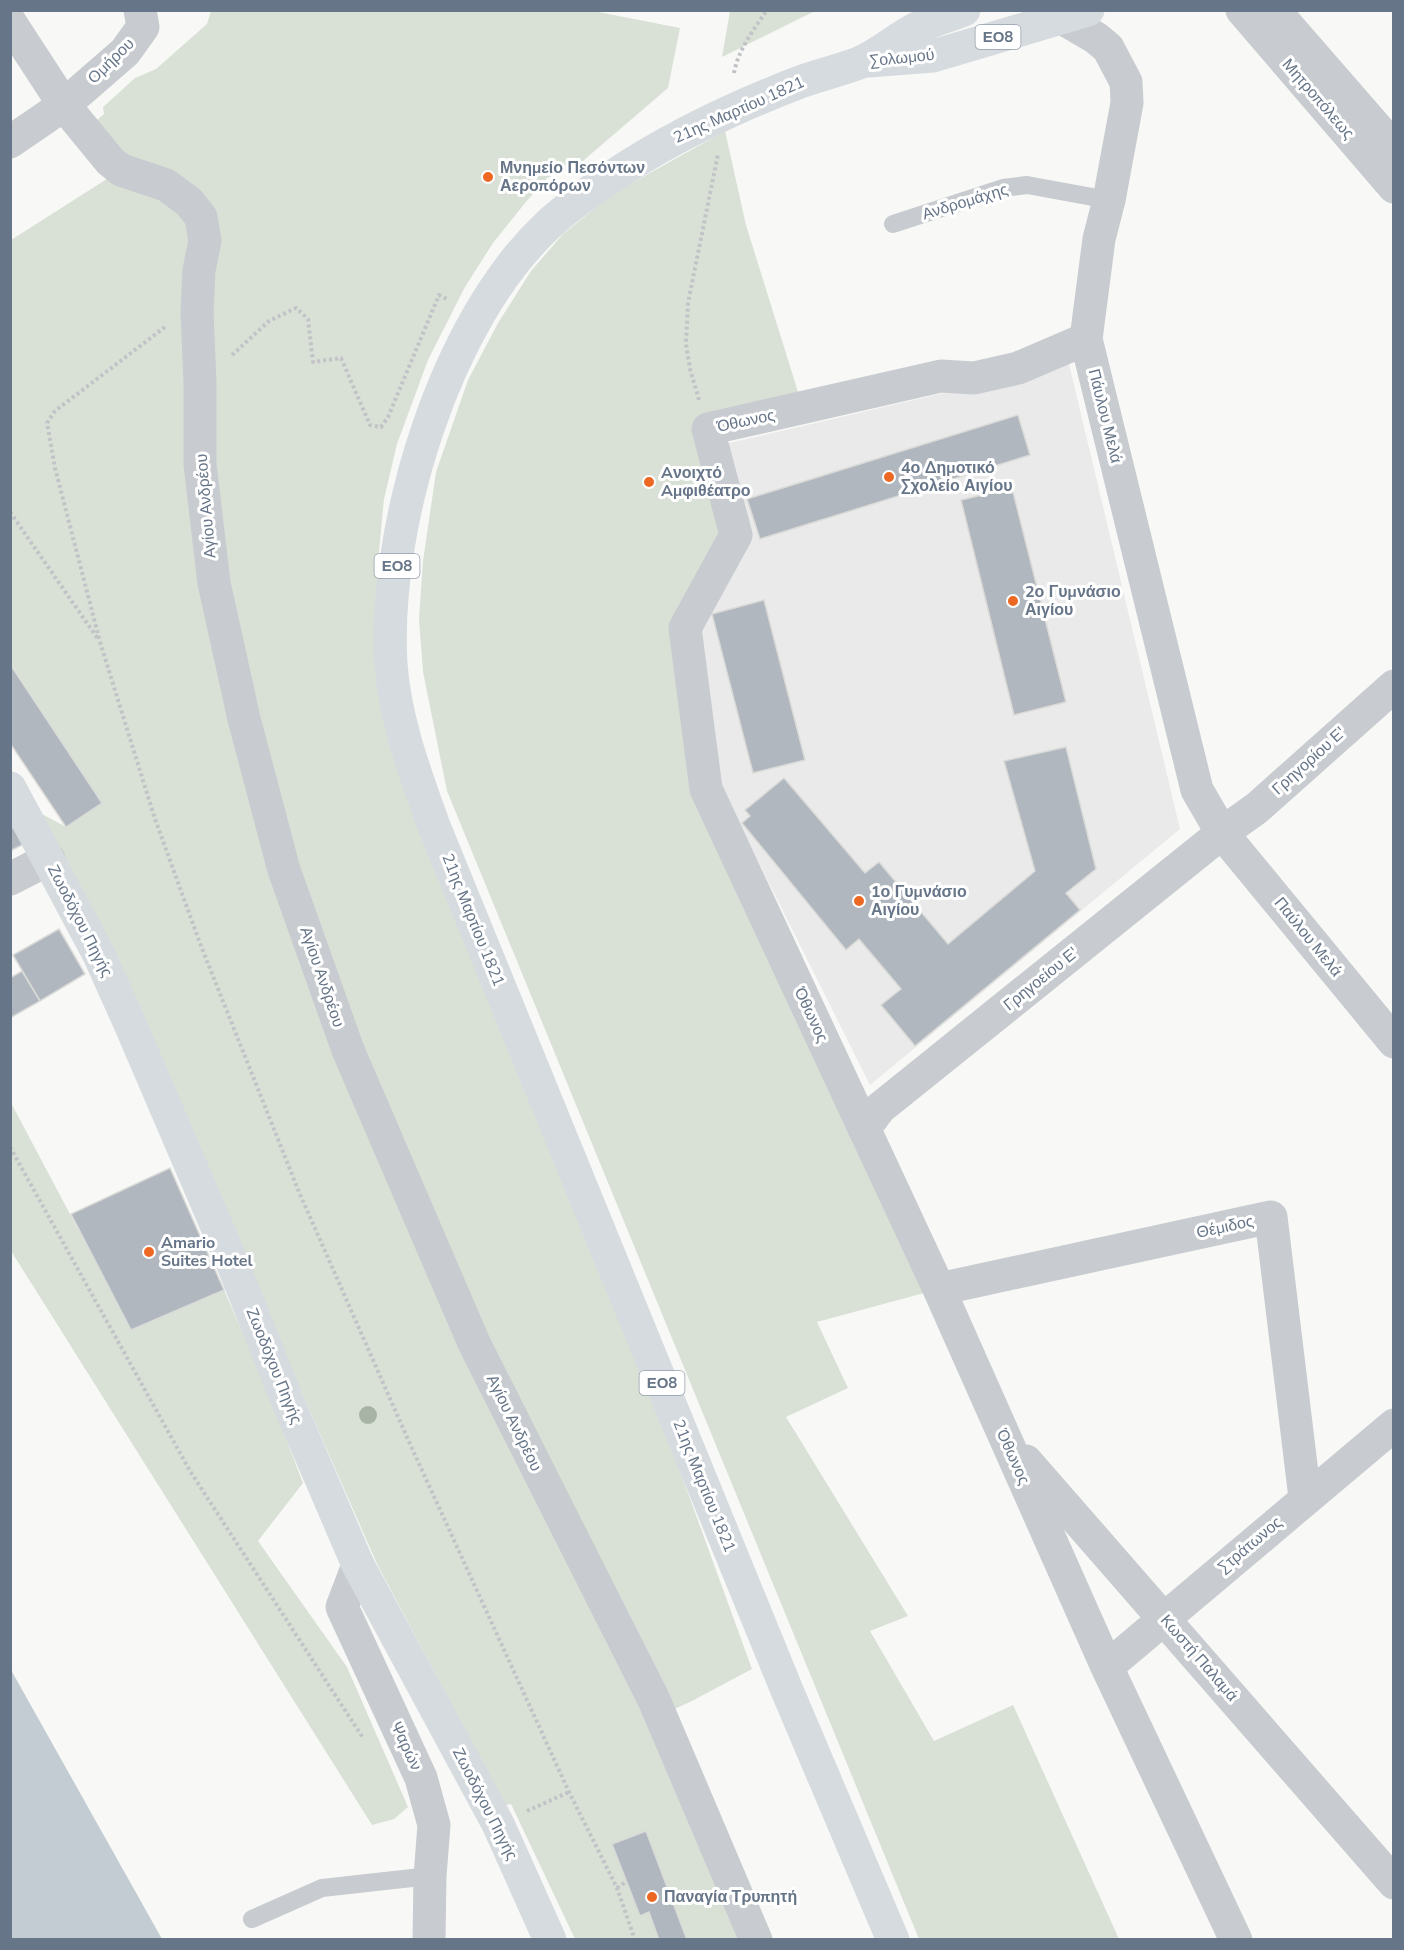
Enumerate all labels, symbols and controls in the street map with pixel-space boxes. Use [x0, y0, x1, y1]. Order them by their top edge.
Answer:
road number: ΕΟ8 [976, 25, 1020, 49]
street label: Ομήρου [83, 33, 139, 89]
street label: Σολωμού [868, 44, 936, 72]
street label: Μητροπόλεως [1277, 54, 1359, 144]
street label: 21ης Μαρτίου 1821 [670, 71, 808, 149]
place label: Μνημείο Πεσόντων Αεροπόρων [500, 157, 645, 197]
marker: Μνημείο Πεσόντων Αεροπόρων [481, 170, 495, 184]
street label: Ανδρομάχης [919, 178, 1011, 225]
street label: Πάυλου Μελά [1083, 366, 1127, 466]
street label: Όθωνος [714, 404, 777, 438]
street label: Αγίου Ανδρέου [190, 453, 222, 559]
place label: 4ο Δημοτικό Σχολείο Αιγίου [901, 457, 1012, 497]
place label: Aνοιχτό Aμφιθέατρο [661, 462, 751, 502]
marker: 4ο Δημοτικό Σχολείο Αιγίου [882, 470, 896, 484]
marker: Aνοιχτό Aμφιθέατρο [642, 475, 656, 489]
road number: ΕΟ8 [374, 554, 420, 578]
place label: 2ο Γυμνάσιο Αιγίου [1025, 581, 1121, 621]
marker: 2ο Γυμνάσιο Αιγίου [1006, 594, 1020, 608]
street label: Γρηγορίου Ε' [1267, 722, 1351, 800]
street label: 21ης Μαρτίου 1821 [436, 850, 510, 990]
street label: Ζωοδόχου Πηγής [42, 861, 118, 981]
place label: 1ο Γυμνάσιο Αιγίου [871, 881, 967, 921]
street label: Παύλου Μελά [1269, 893, 1347, 981]
marker: 1ο Γυμνάσιο Αιγίου [852, 894, 866, 908]
street label: Αγίου Ανδρέου [295, 924, 349, 1030]
street label: Γρηγοείου Ε' [999, 942, 1083, 1016]
street label: Όθωνος [788, 983, 833, 1046]
street label: Θέμιδος [1195, 1210, 1256, 1244]
place label: Amario Suites Hotel [161, 1232, 253, 1272]
marker: Amario Suites Hotel [142, 1245, 156, 1259]
street label: Ζωοδόχου Πηγής [241, 1305, 307, 1428]
street label: Αγίου Ανδρέου [481, 1371, 547, 1475]
road number: ΕΟ8 [640, 1371, 684, 1395]
street label: 21ης Μαρτίου 1821 [667, 1416, 741, 1556]
street label: Όθωνος [991, 1425, 1035, 1488]
street label: Στράτωνος [1213, 1511, 1287, 1578]
street label: Κωστή Παλαμά [1155, 1610, 1243, 1706]
street label: Ψαρών [385, 1718, 427, 1774]
street label: Ζωοδόχου Πηγής [447, 1744, 523, 1864]
place label: Παναγία Τρυπητή [664, 1886, 797, 1908]
marker: Παναγία Τρυπητή [645, 1890, 659, 1904]

